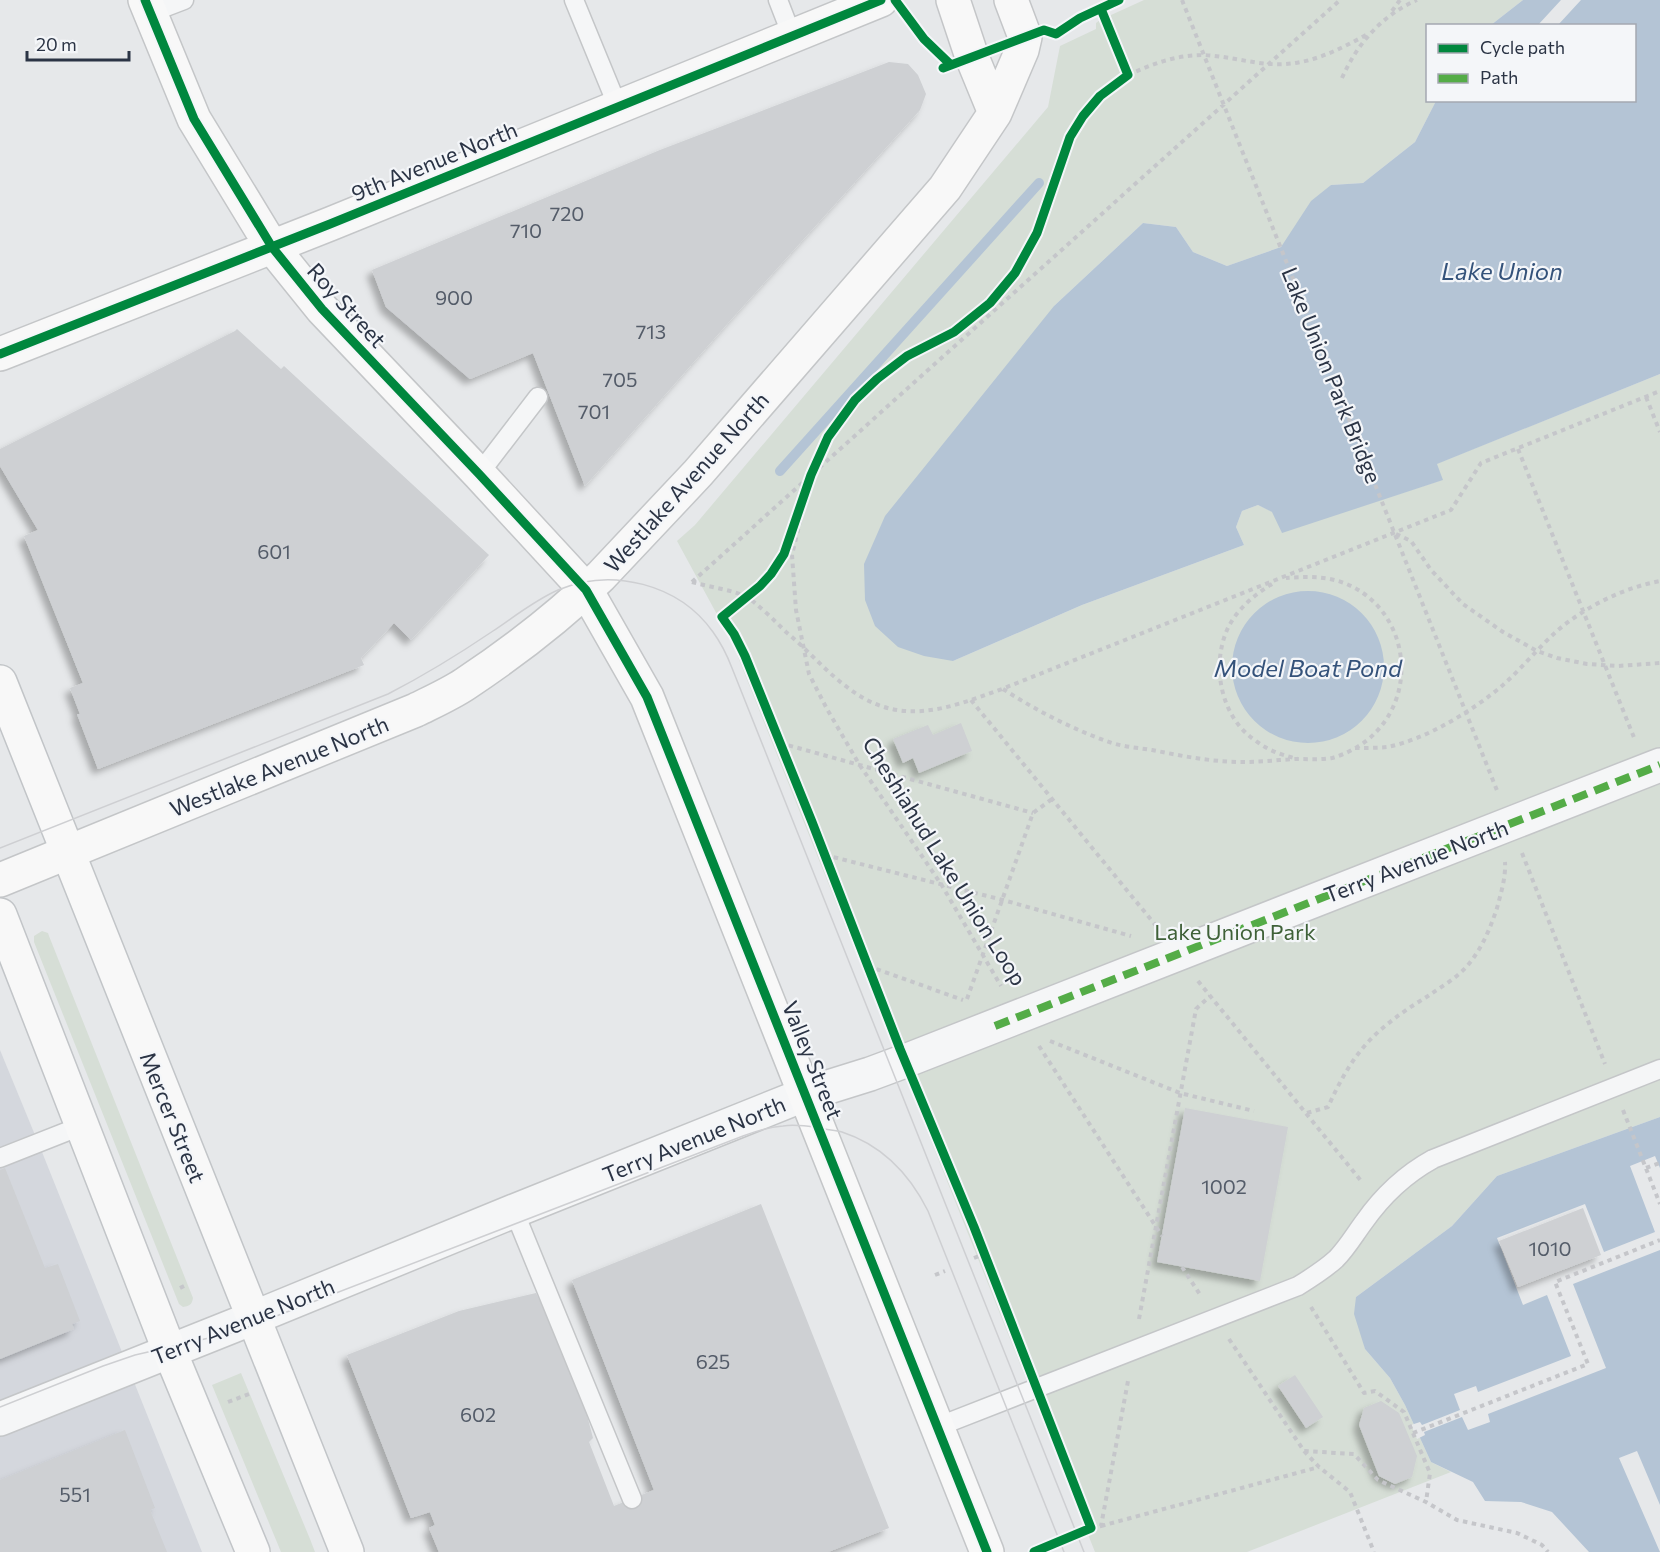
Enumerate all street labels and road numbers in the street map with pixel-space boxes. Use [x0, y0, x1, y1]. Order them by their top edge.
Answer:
street label: 9th Avenue North [347, 115, 521, 207]
street label: Roy Street [302, 257, 392, 353]
street label: Lake Union Park Bridge [1276, 263, 1388, 487]
street label: Westlake Avenue North [598, 386, 774, 578]
street label: Westlake Avenue North [166, 710, 392, 822]
street label: Cheshiahud Lake Union Loop [857, 732, 1033, 990]
street label: Terry Avenue North [1320, 813, 1512, 909]
street label: Valley Street [777, 997, 849, 1123]
street label: Mercer Street [135, 1048, 211, 1186]
street label: Terry Avenue North [599, 1090, 789, 1188]
street label: Terry Avenue North [148, 1272, 338, 1370]

